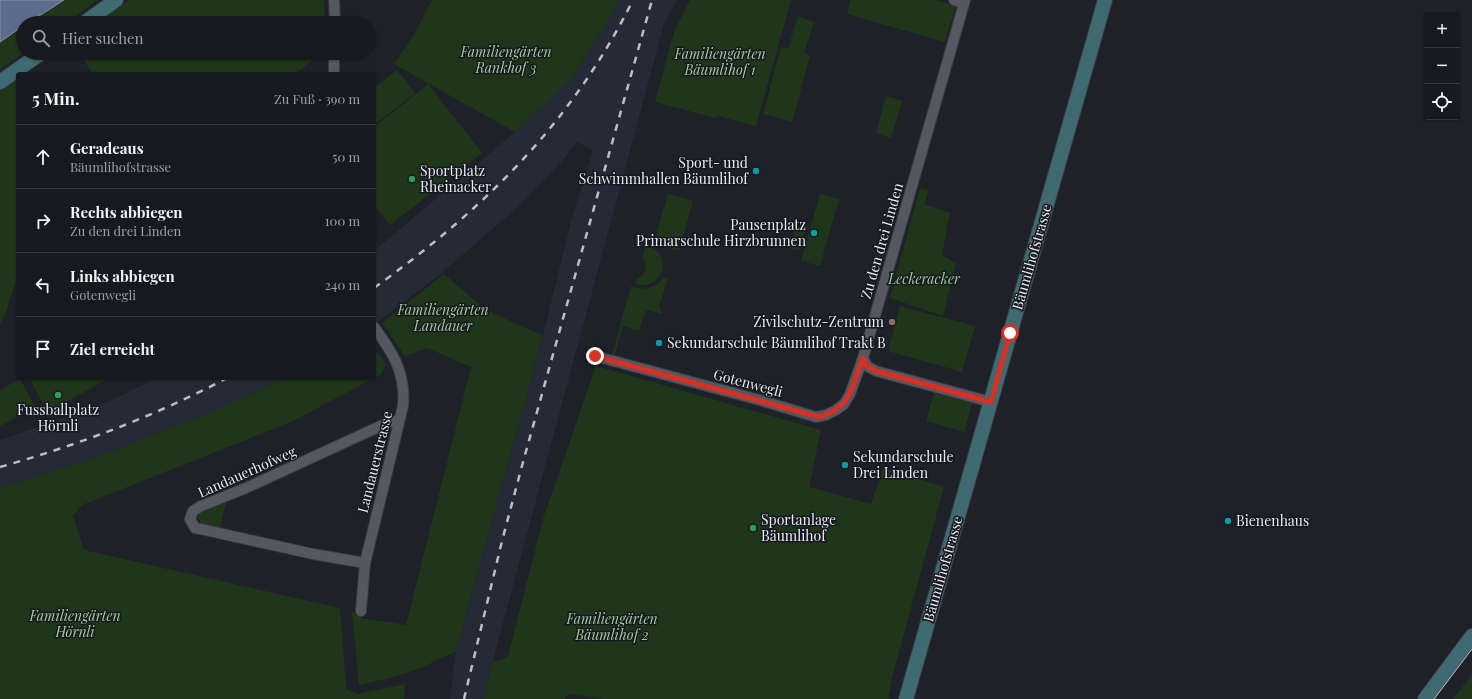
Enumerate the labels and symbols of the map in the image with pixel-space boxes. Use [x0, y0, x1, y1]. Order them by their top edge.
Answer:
park label: Familiengärten Rankhof 3 [459, 42, 552, 77]
park label: Familiengärten Bäumlihof 1 [673, 44, 766, 79]
place label: Sport- und Schwimmhallen Bäumlihof [579, 153, 749, 188]
place label: Sportplatz Rheinacker [420, 161, 492, 196]
marker: Sport- und Schwimmhallen Bäumlihof [751, 166, 761, 176]
marker: Sportplatz Rheinacker [407, 174, 417, 184]
street label: Zu den drei Linden [856, 180, 907, 301]
street label: Bäumlihofstrasse [1007, 202, 1056, 312]
place label: Pausenplatz Primarschule Hirzbrunnen [636, 215, 807, 250]
marker: Pausenplatz Primarschule Hirzbrunnen [809, 228, 819, 238]
park label: Leckeracker [887, 269, 961, 288]
park label: Familiengärten Landauer [396, 300, 489, 335]
place label: Zivilschutz-Zentrum [753, 312, 885, 331]
marker: Zivilschutz-Zentrum [887, 317, 897, 327]
route start [1001, 324, 1019, 342]
place label: Sekundarschule Bäumlihof Trakt B [667, 333, 886, 352]
marker: Sekundarschule Bäumlihof Trakt B [654, 338, 664, 348]
route end [586, 347, 604, 365]
street label: Gotenwegli [711, 364, 785, 401]
marker: Fussballplatz Hörnli [53, 390, 63, 400]
place label: Fussballplatz Hörnli [17, 400, 99, 435]
street label: Landauerstrasse [353, 409, 396, 515]
street label: Landauerhofweg [195, 441, 299, 502]
place label: Sekundarschule Drei Linden [853, 447, 954, 482]
marker: Sekundarschule Drei Linden [840, 460, 850, 470]
place label: Sportanlage Bäumlihof [761, 510, 836, 545]
place label: Bienenhaus [1236, 511, 1309, 530]
street label: Bäumlihofstrasse [918, 514, 967, 624]
marker: Bienenhaus [1223, 516, 1233, 526]
marker: Sportanlage Bäumlihof [748, 523, 758, 533]
park label: Familiengärten Hörnli [28, 606, 121, 641]
park label: Familiengärten Bäumlihof 2 [565, 609, 658, 644]

